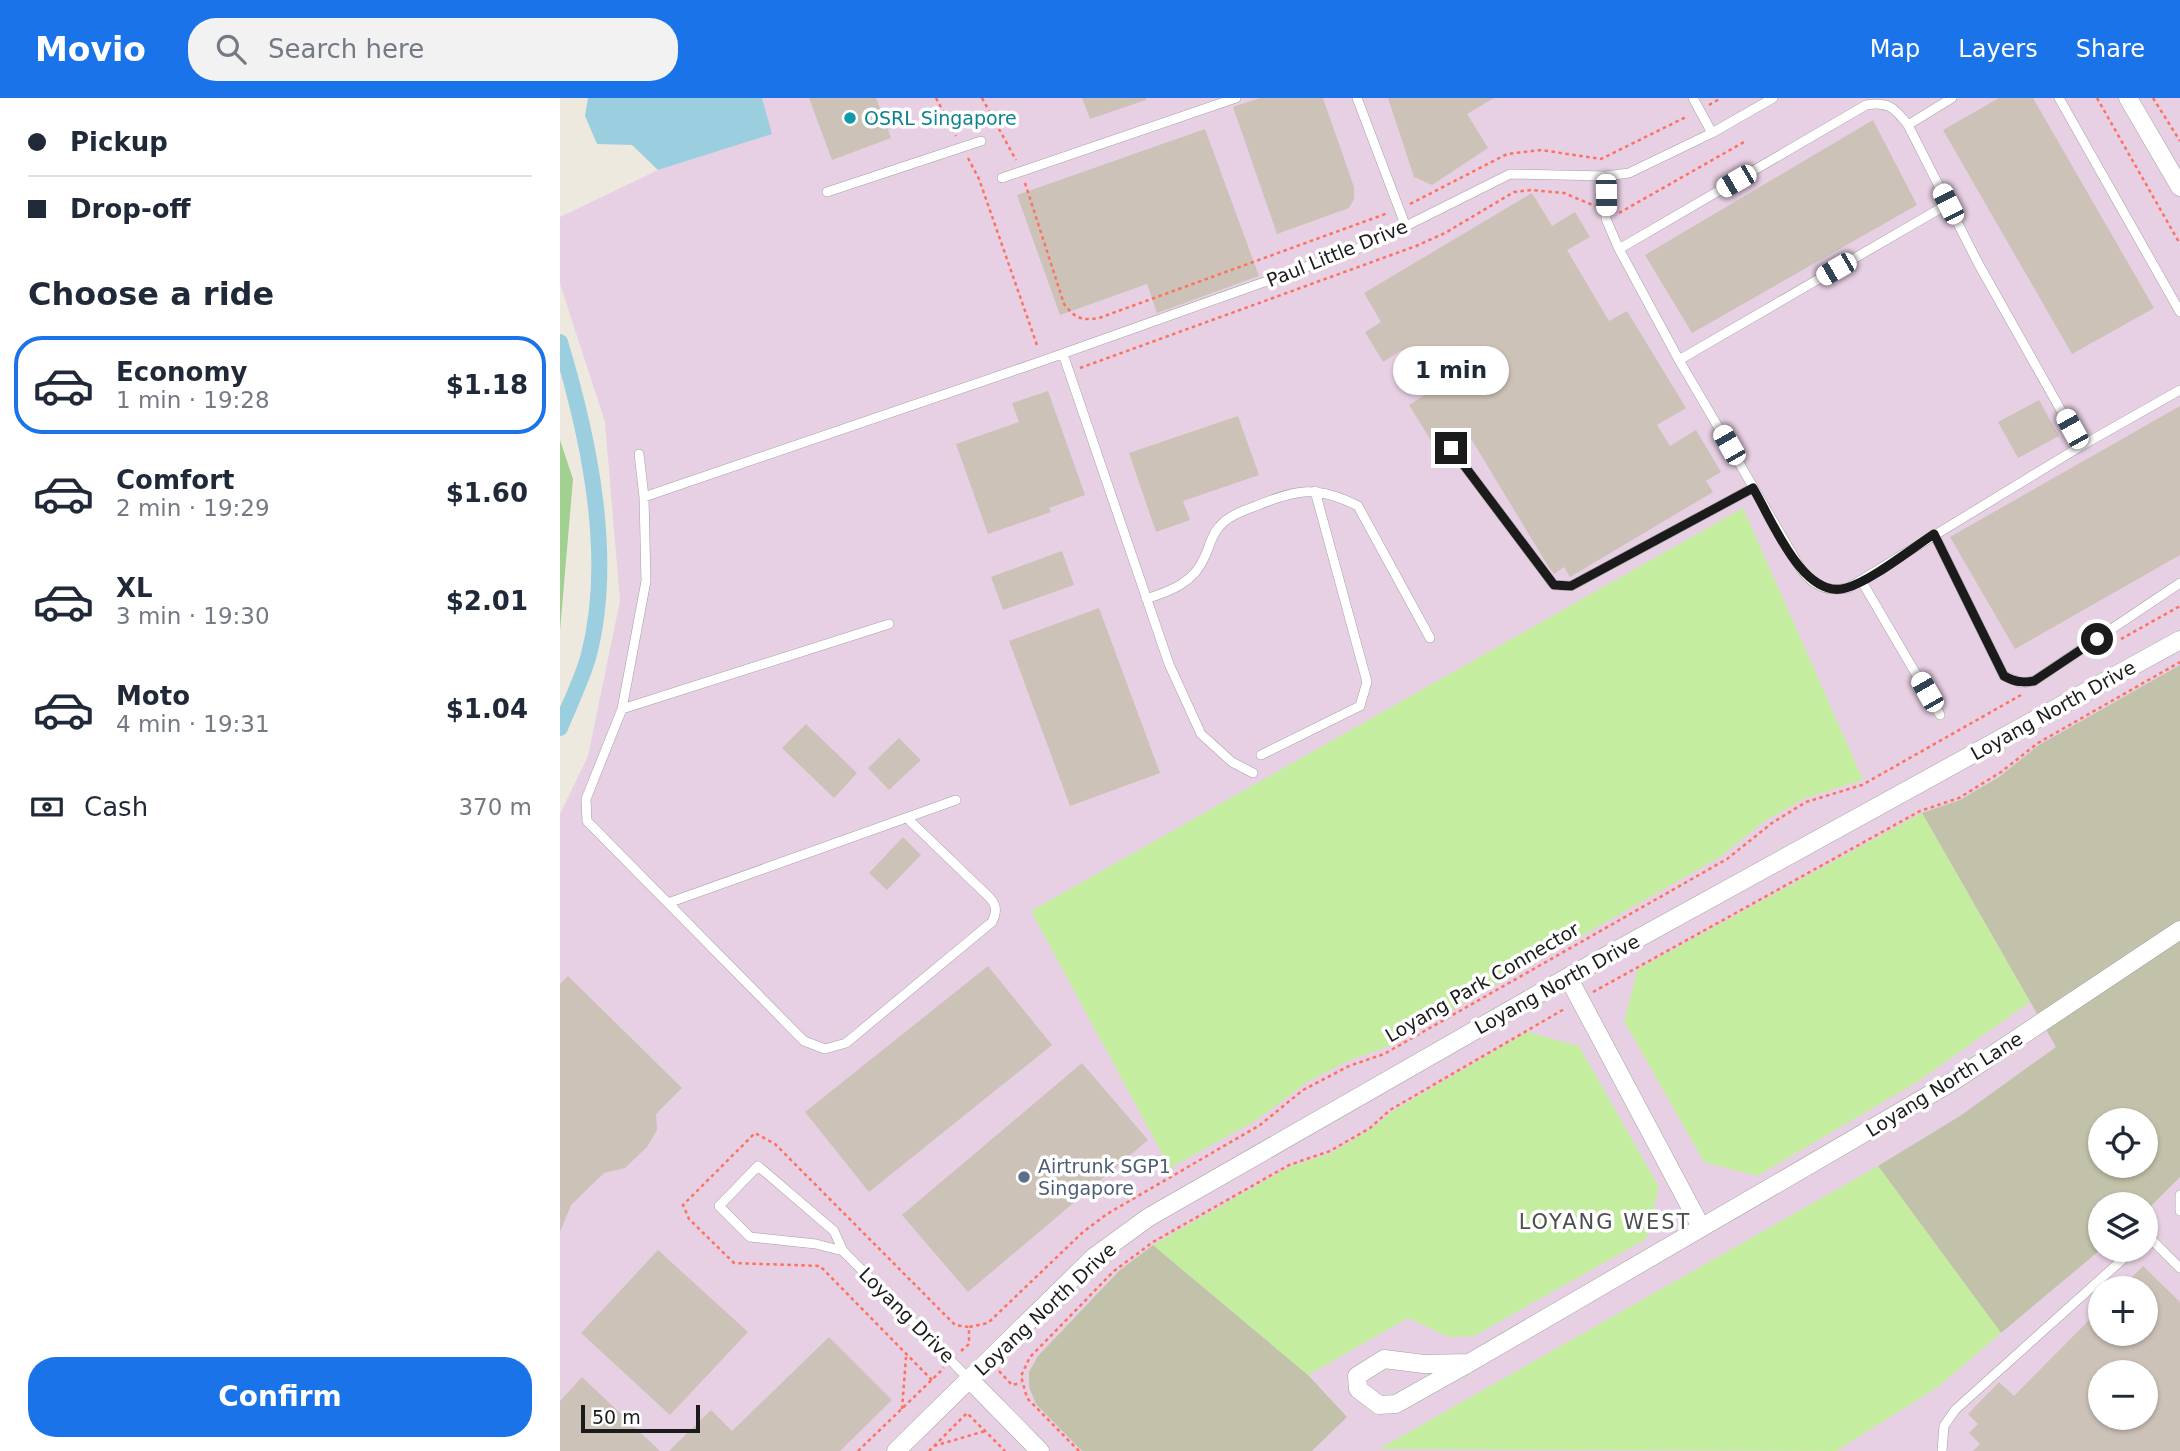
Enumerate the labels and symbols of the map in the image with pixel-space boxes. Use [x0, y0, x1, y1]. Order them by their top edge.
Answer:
place label: OSRL Singapore [864, 107, 1017, 129]
marker: OSRL Singapore [842, 110, 858, 126]
car [1713, 161, 1760, 201]
car [1596, 174, 1617, 216]
car [1930, 181, 1967, 227]
street label: Paul Little Drive [1263, 215, 1411, 291]
car [1813, 249, 1860, 289]
callout: 1 min [1393, 346, 1509, 396]
car [2053, 406, 2092, 452]
car [1710, 422, 1749, 468]
route end [1435, 432, 1467, 464]
route start [2081, 623, 2113, 655]
street label: Loyang North Drive [1967, 656, 2139, 764]
car [1908, 669, 1947, 715]
street label: Loyang Park Connector [1381, 917, 1583, 1047]
street label: Loyang North Drive [1471, 930, 1643, 1038]
street label: Loyang North Lane [1862, 1027, 2026, 1141]
place label: Airtrunk SGP1 Singapore [1038, 1155, 1171, 1199]
marker: Airtrunk SGP1 Singapore [1016, 1169, 1032, 1185]
district label: LOYANG WEST [1519, 1210, 1691, 1234]
street label: Loyang North Drive [970, 1238, 1120, 1380]
street label: Loyang Drive [855, 1263, 959, 1367]
scale bar [581, 1402, 700, 1434]

